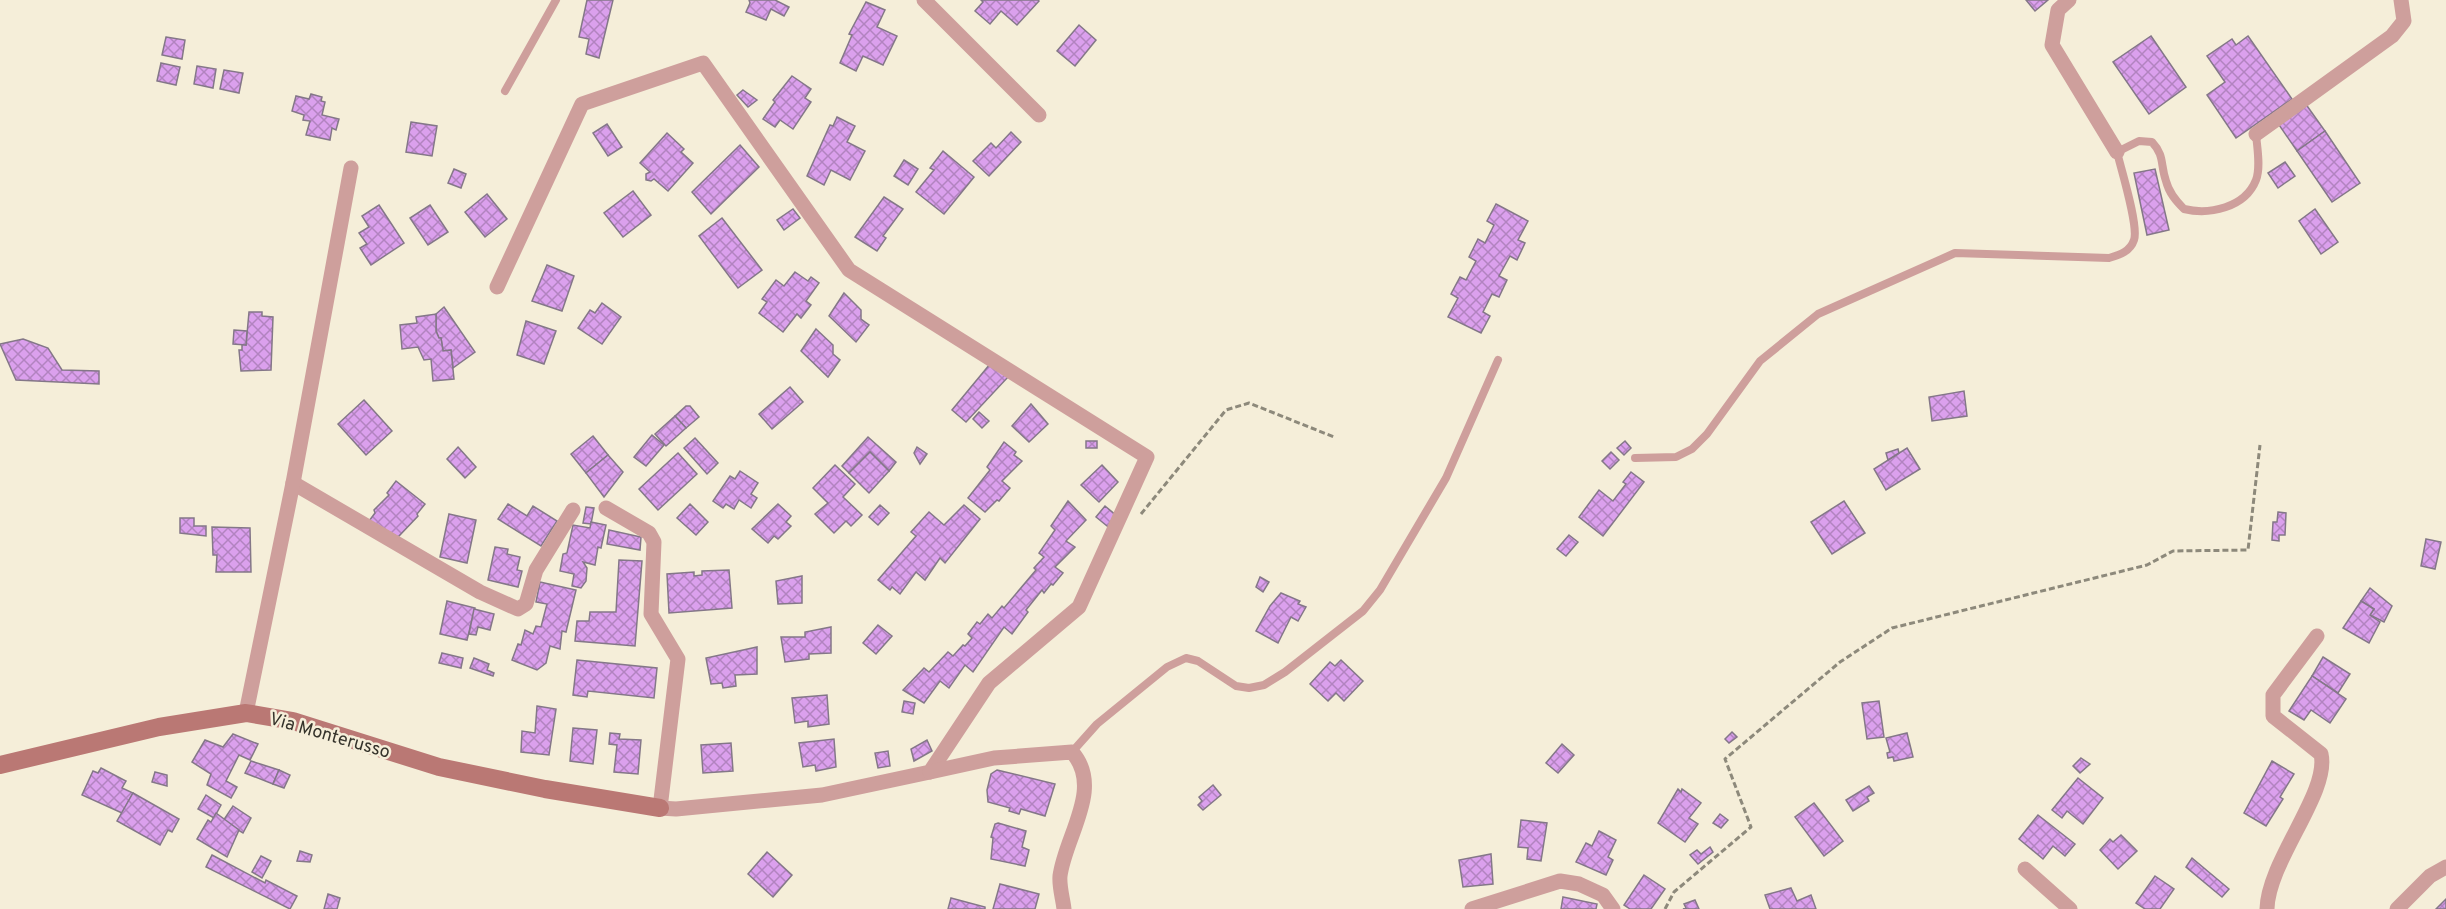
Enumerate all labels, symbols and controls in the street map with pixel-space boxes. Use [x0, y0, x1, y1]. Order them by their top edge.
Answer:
street label: Via Monterusso [267, 708, 393, 765]

